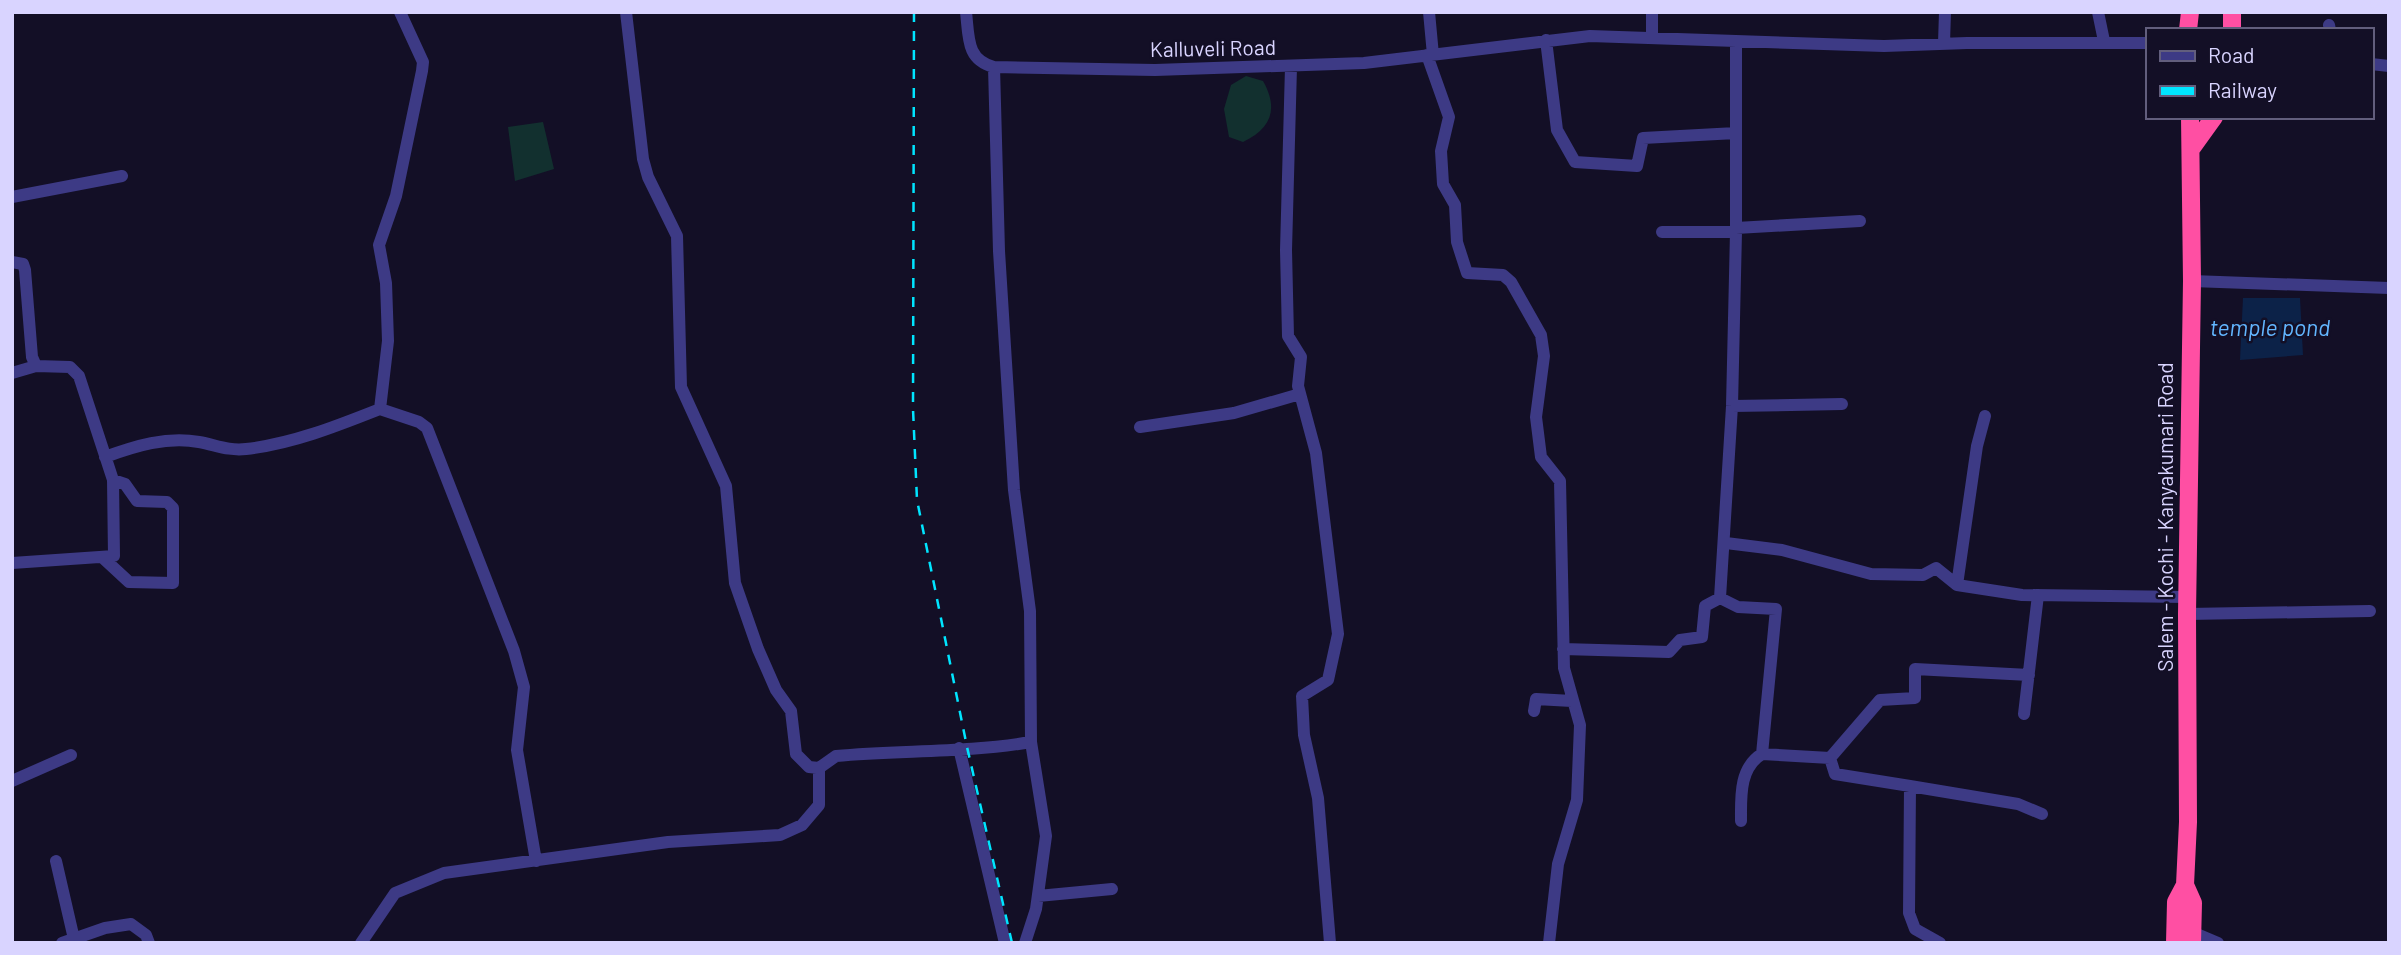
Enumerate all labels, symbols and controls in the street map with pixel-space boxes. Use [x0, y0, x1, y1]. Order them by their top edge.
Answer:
legend [2146, 28, 2373, 119]
street label: Kalluveli Road [1150, 34, 1276, 61]
text: Road [2208, 42, 2254, 67]
text: Railway [2208, 77, 2277, 102]
water label: temple pond [2210, 313, 2330, 341]
street label: Salem - Kochi - Kanyakumari Road [2152, 362, 2177, 672]

